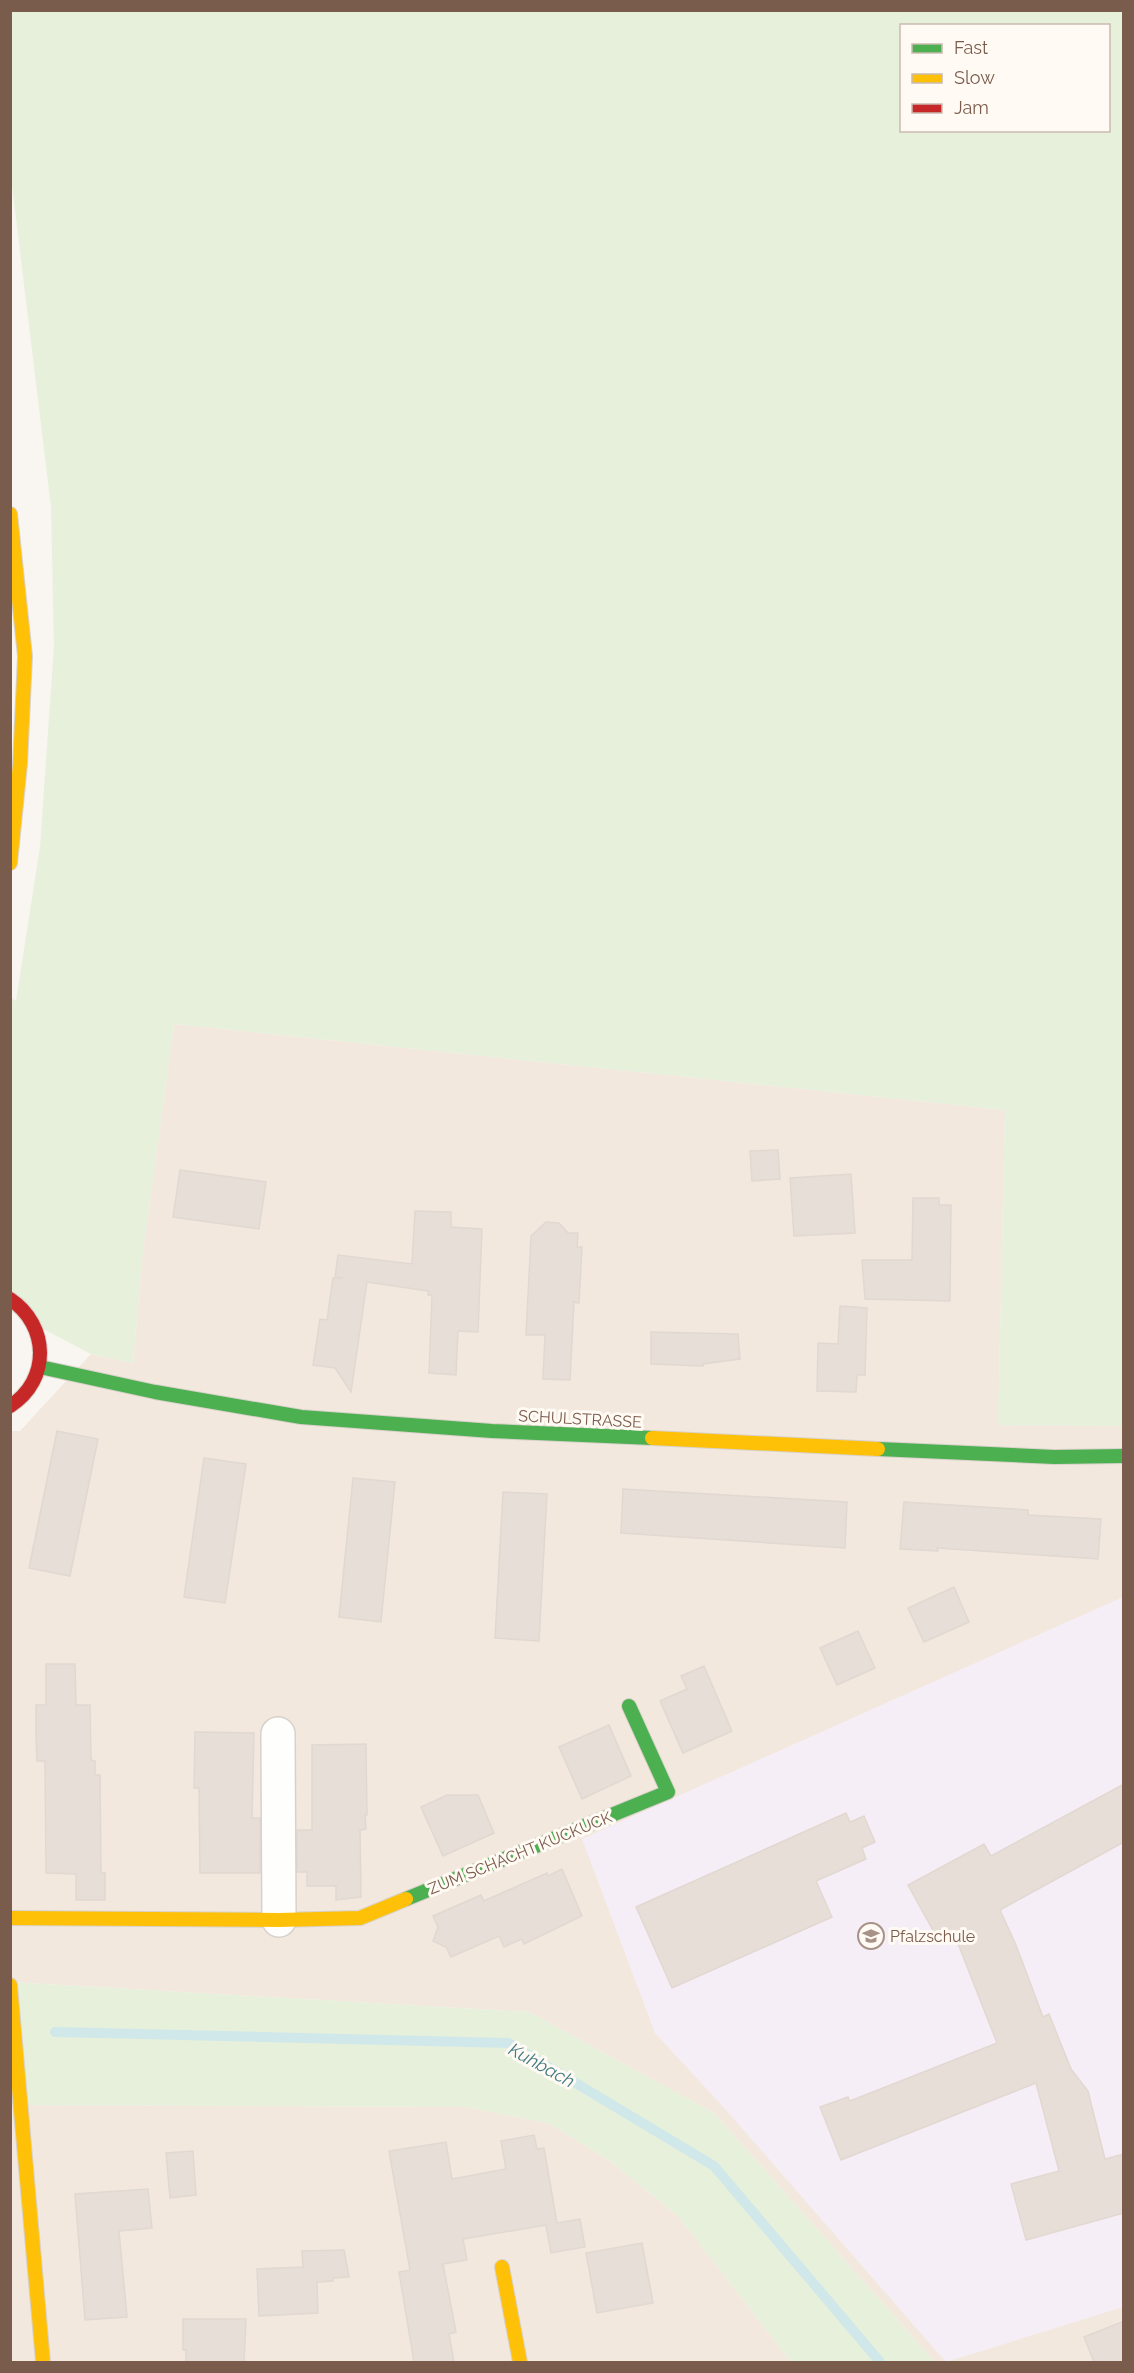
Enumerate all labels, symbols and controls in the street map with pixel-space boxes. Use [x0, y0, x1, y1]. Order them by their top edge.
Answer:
legend [900, 24, 1110, 132]
text: Fast [954, 37, 988, 58]
text: Slow [954, 67, 995, 88]
text: Jam [954, 97, 989, 118]
street label: SCHULSTRASSE [518, 1406, 642, 1432]
street label: ZUM SCHACHT KUCKUCK [425, 1807, 615, 1899]
school or university icon: Pfalzschule [856, 1921, 886, 1951]
place label: Pfalzschule [890, 1927, 975, 1946]
water label: Kuhbach [505, 2038, 579, 2092]

